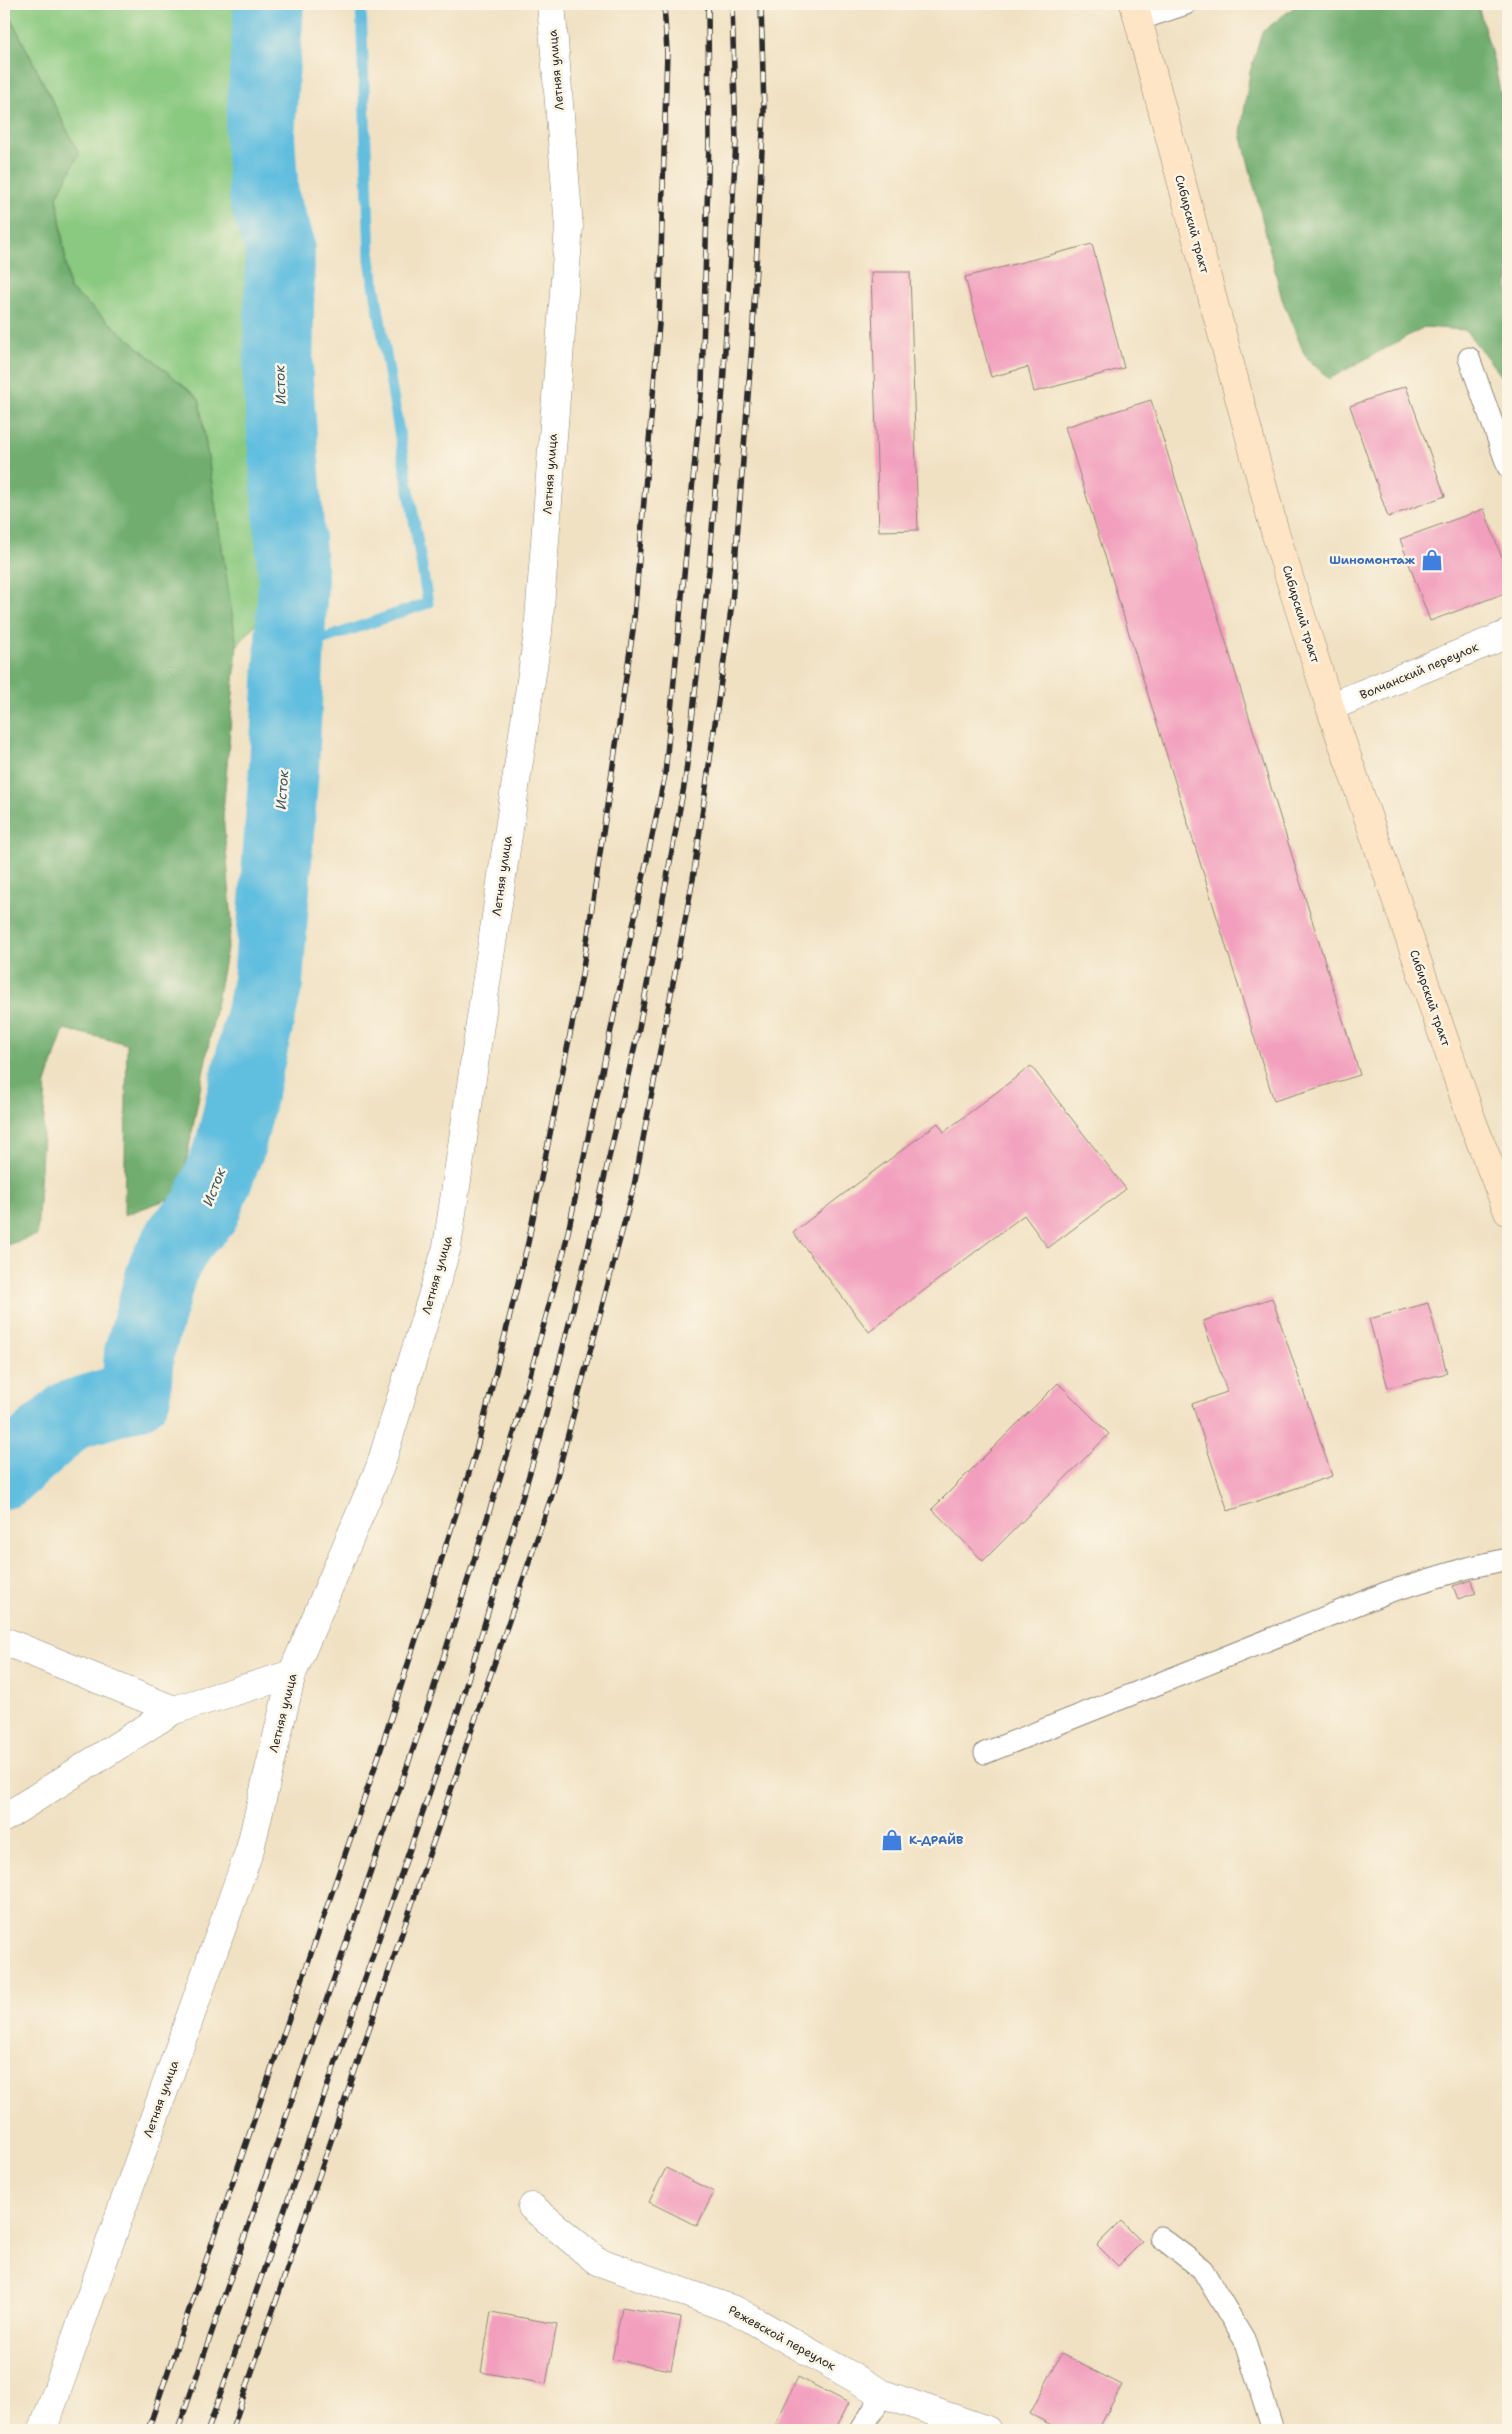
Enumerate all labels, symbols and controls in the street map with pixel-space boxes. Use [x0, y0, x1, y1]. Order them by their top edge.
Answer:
street label: Летняя улица [544, 28, 567, 111]
street label: Сибирский тракт [1171, 173, 1213, 276]
water label: Исток [270, 364, 290, 405]
street label: Летняя улица [539, 433, 561, 515]
shop icon: Шиномонтаж [1419, 547, 1445, 573]
place label: Шиномонтаж [1329, 552, 1416, 568]
street label: Сибирский тракт [1279, 563, 1324, 666]
street label: Волчанский переулок [1357, 639, 1481, 703]
water label: Исток [272, 769, 292, 810]
street label: Летняя улица [488, 834, 516, 917]
street label: Сибирский тракт [1406, 948, 1454, 1049]
water label: Исток [199, 1165, 230, 1209]
street label: Летняя улица [418, 1233, 456, 1316]
street label: Летняя улица [265, 1671, 301, 1754]
shop icon: К-ДРАЙВ [879, 1827, 905, 1853]
place label: К-ДРАЙВ [909, 1832, 964, 1848]
street label: Летняя улица [140, 2058, 183, 2140]
street label: Режевской переулок [725, 2302, 839, 2374]

